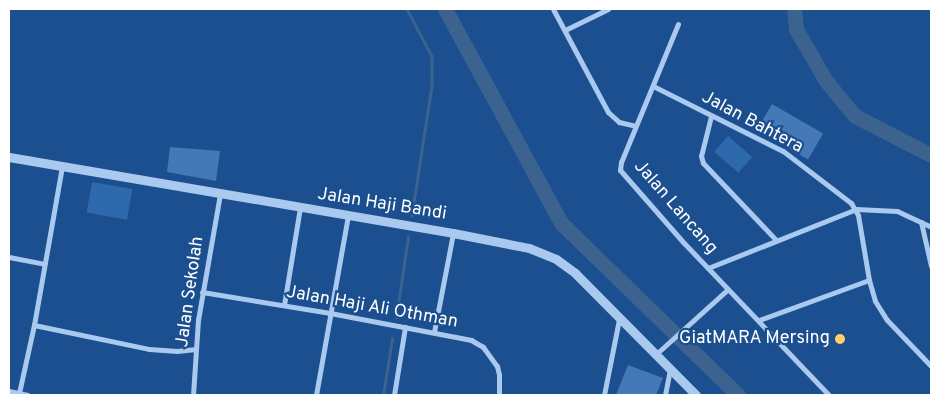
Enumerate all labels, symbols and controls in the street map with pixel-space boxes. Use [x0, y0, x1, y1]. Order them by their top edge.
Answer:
street label: Jalan Bahtera [697, 87, 807, 159]
street label: Jalan Lancang [628, 157, 722, 259]
street label: Jalan Haji Bandi [316, 184, 448, 226]
street label: Jalan Sekolah [173, 235, 209, 349]
street label: Jalan Haji Ali Othman [284, 282, 460, 334]
place label: GiatMARA Mersing [678, 328, 830, 350]
marker: GiatMARA Mersing [834, 333, 846, 345]

